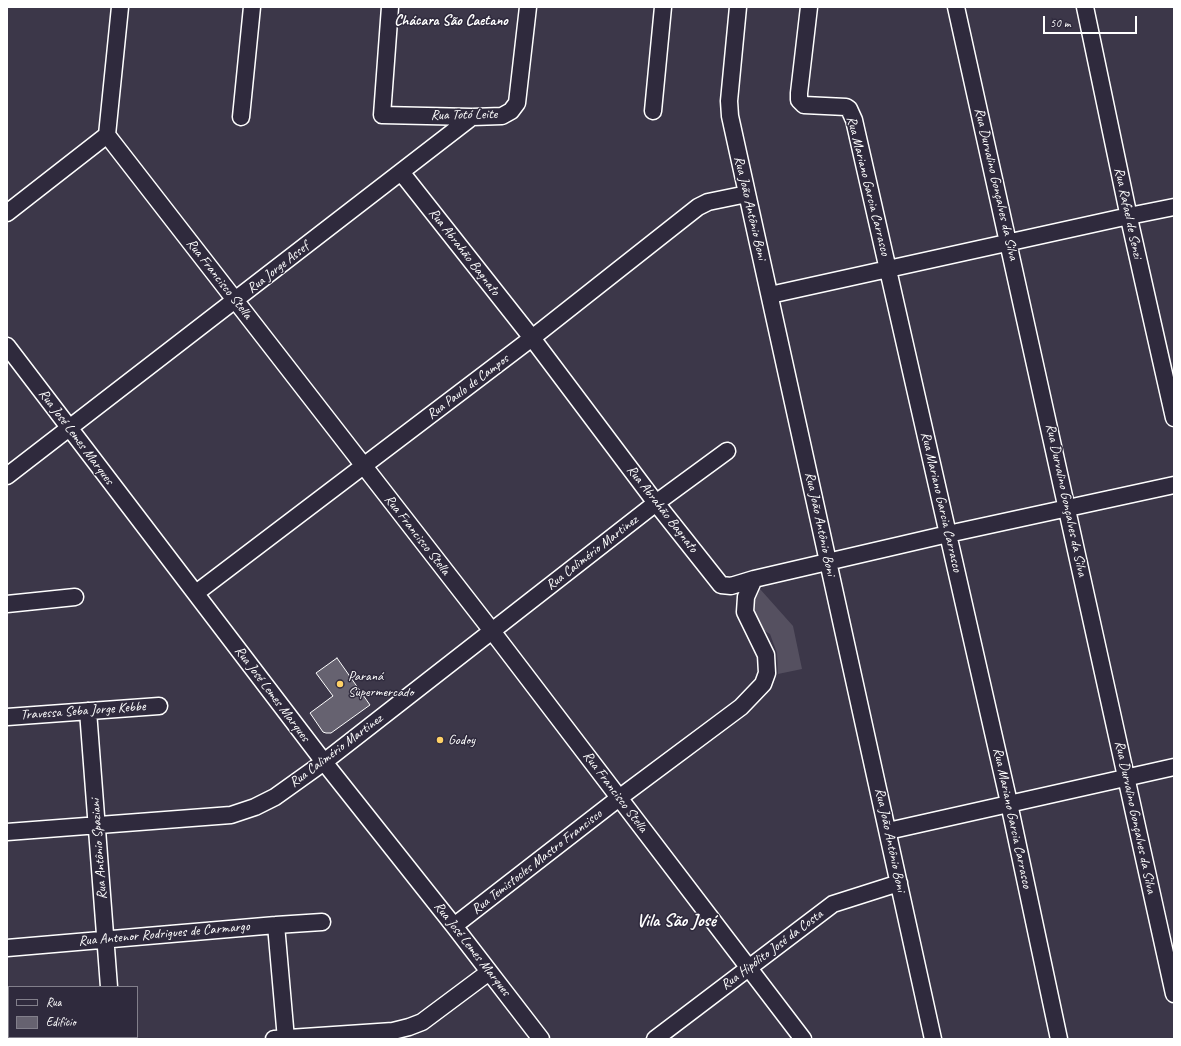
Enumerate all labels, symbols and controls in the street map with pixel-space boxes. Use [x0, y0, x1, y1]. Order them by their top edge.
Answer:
scale bar [1045, 8, 1139, 34]
district label: Chácara São Caetano [394, 12, 508, 30]
text: 50 m [1050, 15, 1070, 31]
street label: Rua Totó Leite [431, 106, 497, 124]
street label: Rua Durvalino Gonçalves da Silva [970, 106, 1022, 262]
street label: Rua Mariano Garcia Carrasco [843, 114, 893, 258]
street label: Rua João Antônio Boni [730, 154, 770, 262]
street label: Rua Rafael de Senzi [1110, 166, 1146, 260]
street label: Rua Abrahão Bagnato [425, 205, 503, 299]
street label: Rua Francisco Stella [182, 235, 256, 323]
street label: Rua Jorge Assef [244, 239, 312, 297]
street label: Rua Paulo de Campos [424, 351, 512, 423]
street label: Rua José Lemes Marques [35, 386, 117, 488]
street label: Rua Durvalino Gonçalves da Silva [1042, 422, 1090, 578]
street label: Rua Mariano Garcia Carrasco [917, 430, 965, 574]
street label: Rua Abrahão Bagnato [623, 462, 701, 556]
street label: Rua João Antônio Boni [801, 470, 839, 578]
street label: Rua Francisco Stella [380, 491, 454, 579]
street label: Rua Calimério Martinez [543, 512, 641, 594]
street label: Rua José Lemes Marques [231, 643, 313, 745]
place label: Paraná Supermercado [348, 668, 413, 700]
marker: Paraná Supermercado [335, 679, 345, 689]
street label: Travessa Seba Jorge Kebbe [20, 698, 146, 724]
street label: Rua Calimério Martinez [286, 711, 386, 791]
place label: Godoy [448, 732, 475, 748]
marker: Godoy [435, 735, 445, 745]
street label: Rua Durvalino Gonçalves da Silva [1111, 739, 1159, 895]
street label: Rua Mariano Garcia Carrasco [989, 746, 1035, 890]
street label: Rua Francisco Stella [579, 748, 651, 836]
street label: Rua João Antônio Boni [871, 786, 909, 894]
street label: Rua Antônio Spaziani [87, 798, 111, 900]
street label: Rua Temistocles Mastro Francisco [468, 806, 606, 918]
street label: Rua José Lemes Marques [430, 898, 514, 1000]
street label: Rua Hipólito José da Costa [718, 906, 826, 994]
district label: Vila São José [636, 910, 716, 932]
street label: Rua Antenor Rodrigues de Carmargo [78, 918, 250, 950]
legend [8, 986, 138, 1038]
text: Rua [46, 994, 61, 1010]
text: Edifício [46, 1014, 76, 1030]

